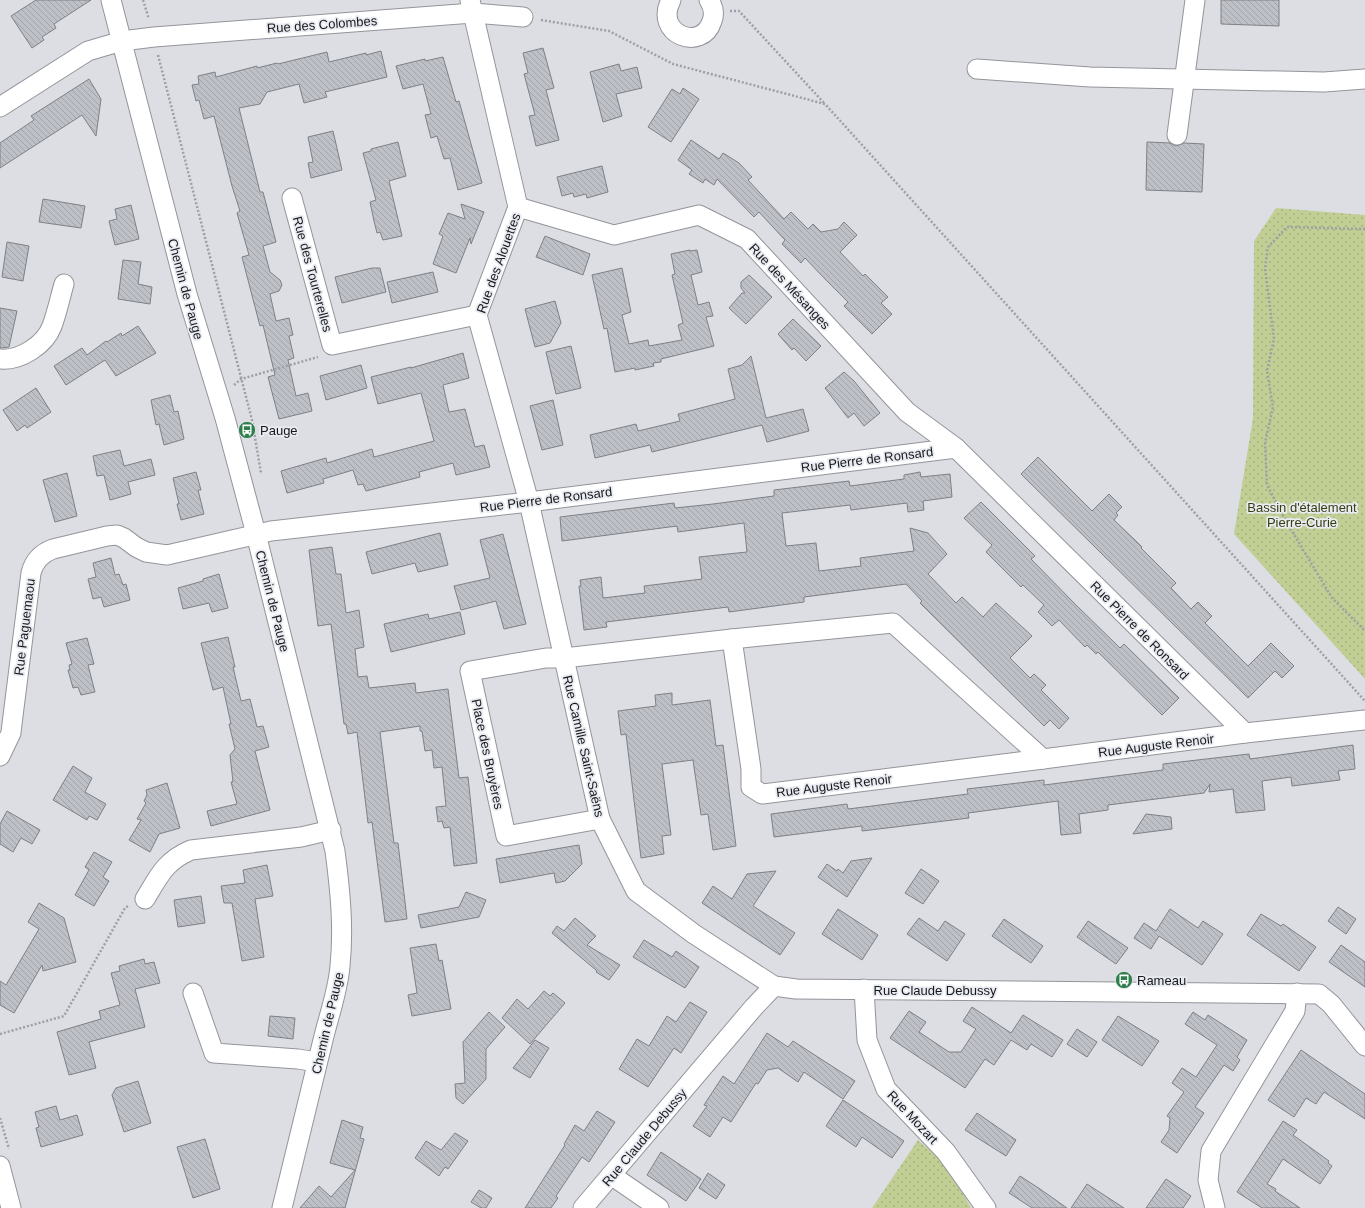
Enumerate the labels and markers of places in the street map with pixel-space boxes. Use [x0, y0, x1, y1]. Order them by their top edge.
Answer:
bus stop icon: Pauge [237, 420, 257, 440]
place label: Pauge [260, 423, 298, 438]
bus stop icon: Rameau [1114, 970, 1134, 990]
place label: Rameau [1137, 973, 1186, 988]

